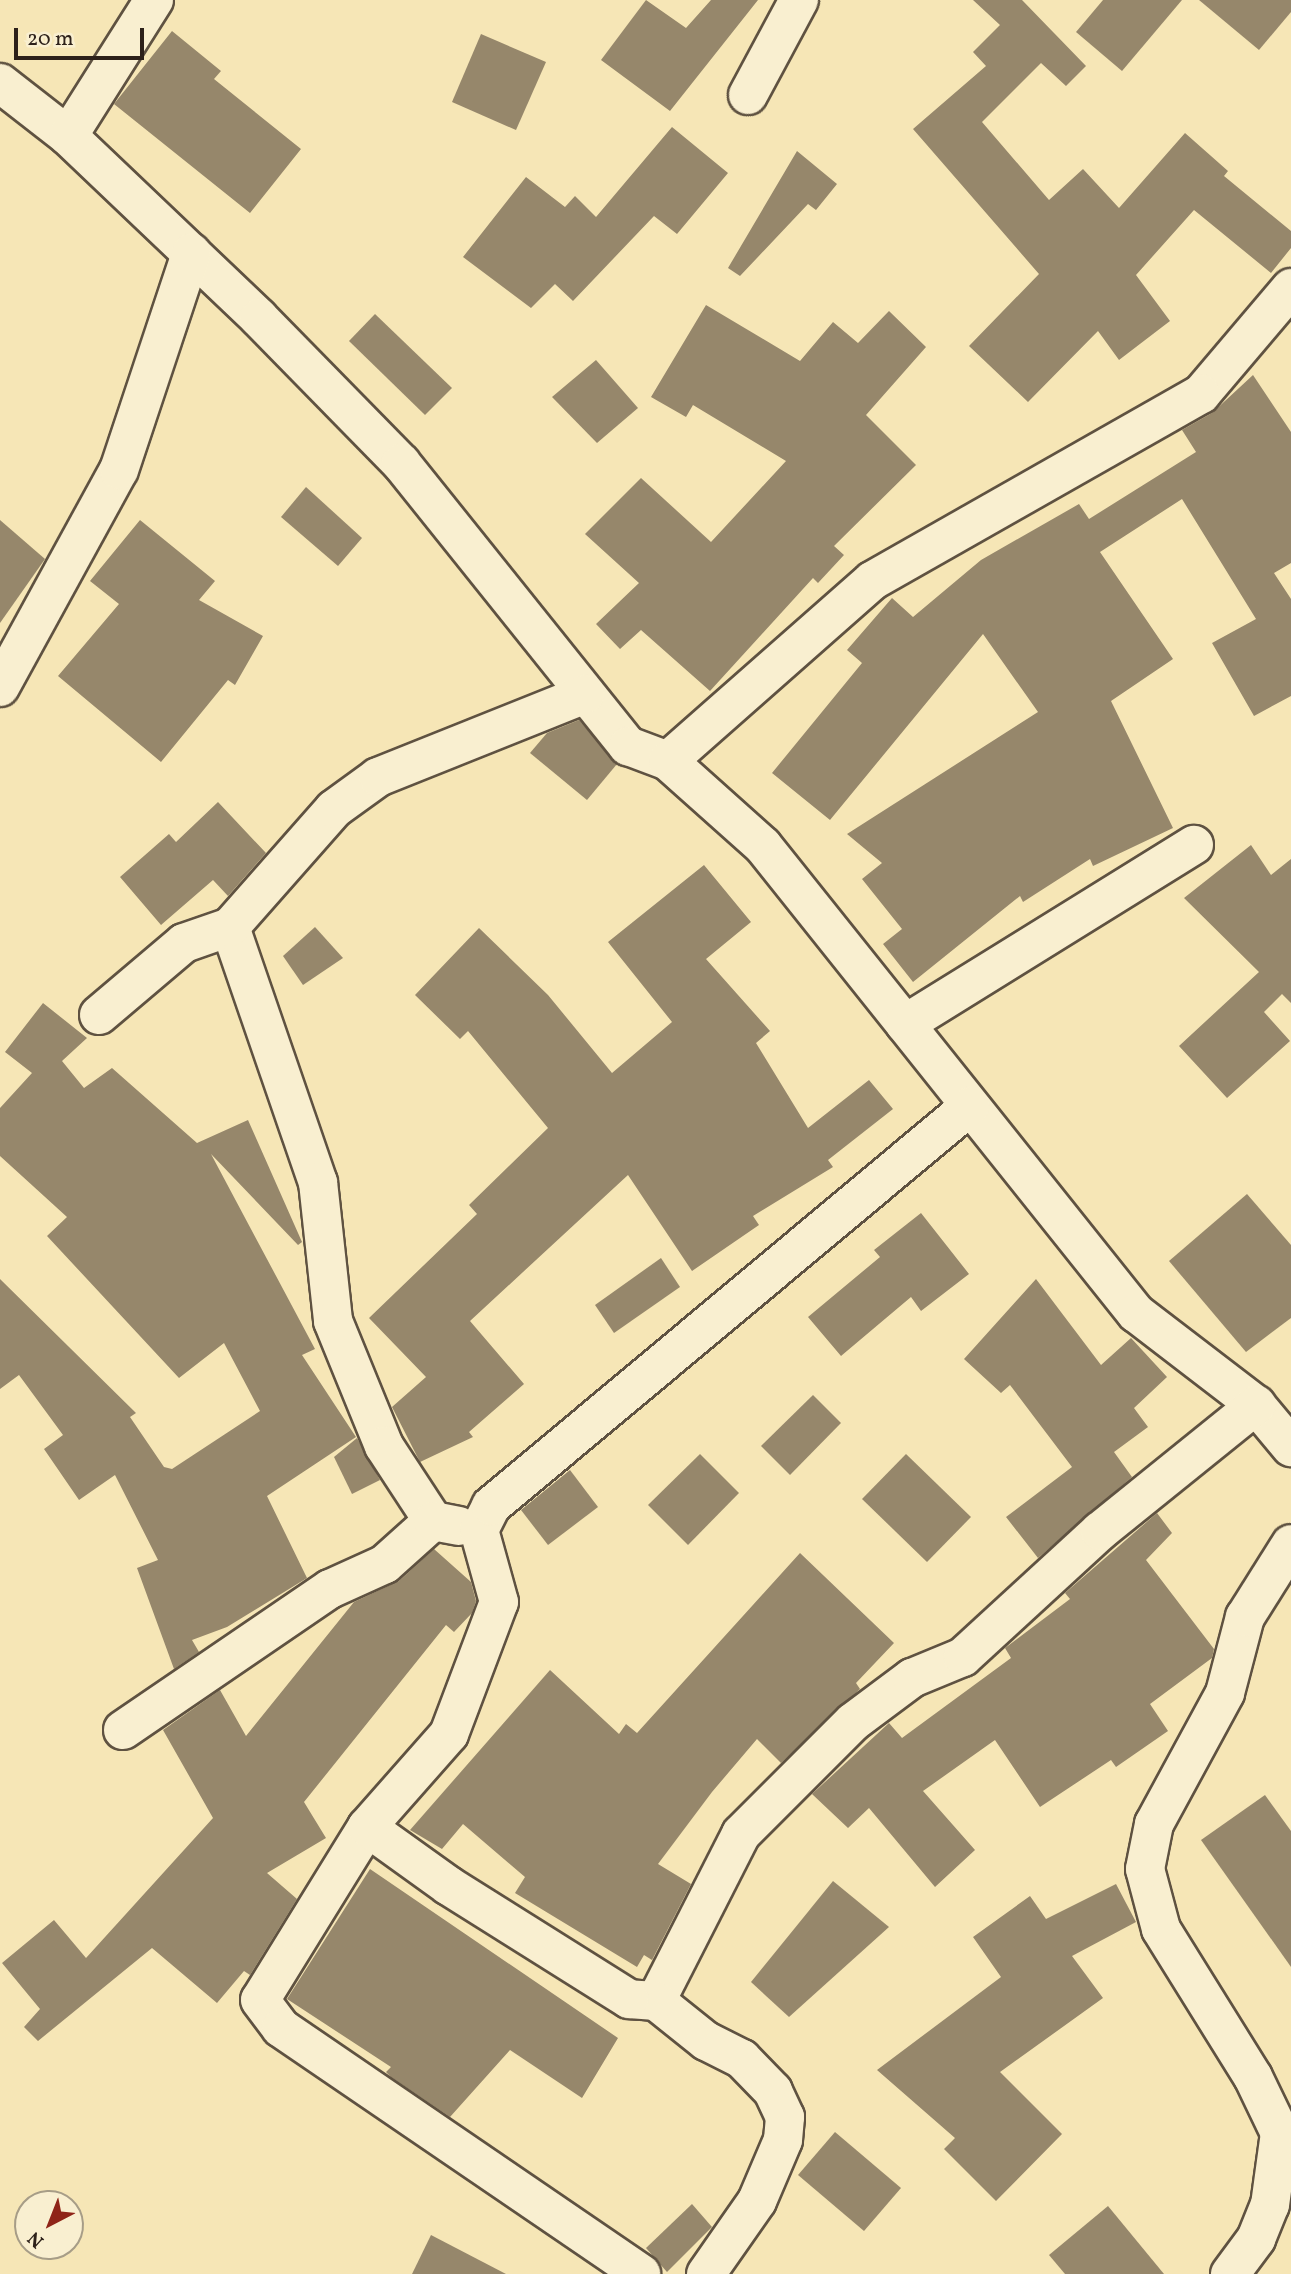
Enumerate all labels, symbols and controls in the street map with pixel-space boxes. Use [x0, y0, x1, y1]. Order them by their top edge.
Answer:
scale bar [18, 14, 147, 58]
text: 20 m [27, 25, 73, 54]
north arrow [14, 2190, 84, 2260]
text: N [22, 2225, 50, 2253]

